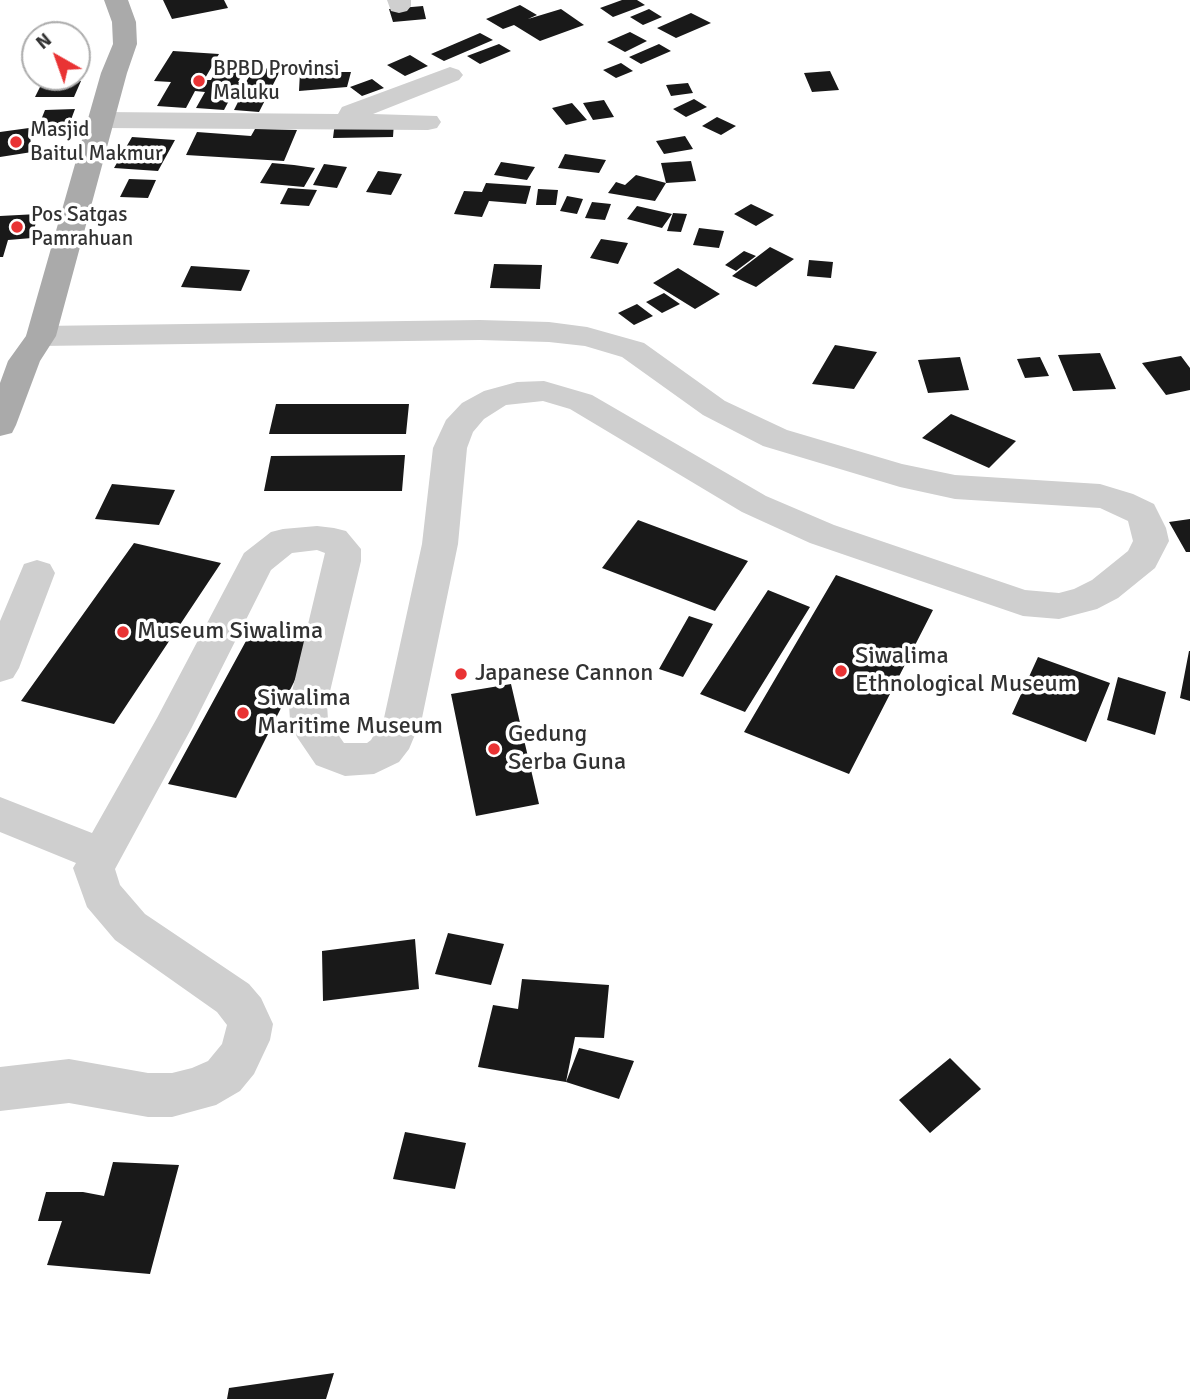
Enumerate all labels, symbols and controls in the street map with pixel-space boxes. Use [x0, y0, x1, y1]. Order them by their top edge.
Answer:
north arrow [21, 21, 91, 91]
text: N [31, 28, 57, 55]
place label: BPBD Provinsi Maluku [213, 56, 340, 106]
marker: BPBD Provinsi Maluku [191, 73, 207, 89]
place label: Masjid Baitul Makmur [30, 117, 163, 167]
marker: Masjid Baitul Makmur [8, 134, 24, 150]
place label: Pos Satgas Pamrahuan [31, 202, 133, 252]
marker: Pos Satgas Pamrahuan [9, 219, 25, 235]
place label: Museum Siwalima [137, 618, 323, 646]
marker: Museum Siwalima [115, 624, 131, 640]
place label: Siwalima Ethnological Museum [855, 643, 1077, 699]
place label: Japanese Cannon [475, 660, 653, 688]
marker: Siwalima Ethnological Museum [833, 663, 849, 679]
marker: Japanese Cannon [453, 666, 469, 682]
place label: Siwalima Maritime Museum [257, 685, 443, 741]
marker: Siwalima Maritime Museum [235, 705, 251, 721]
place label: Gedung Serba Guna [508, 721, 626, 777]
marker: Gedung Serba Guna [486, 741, 502, 757]

